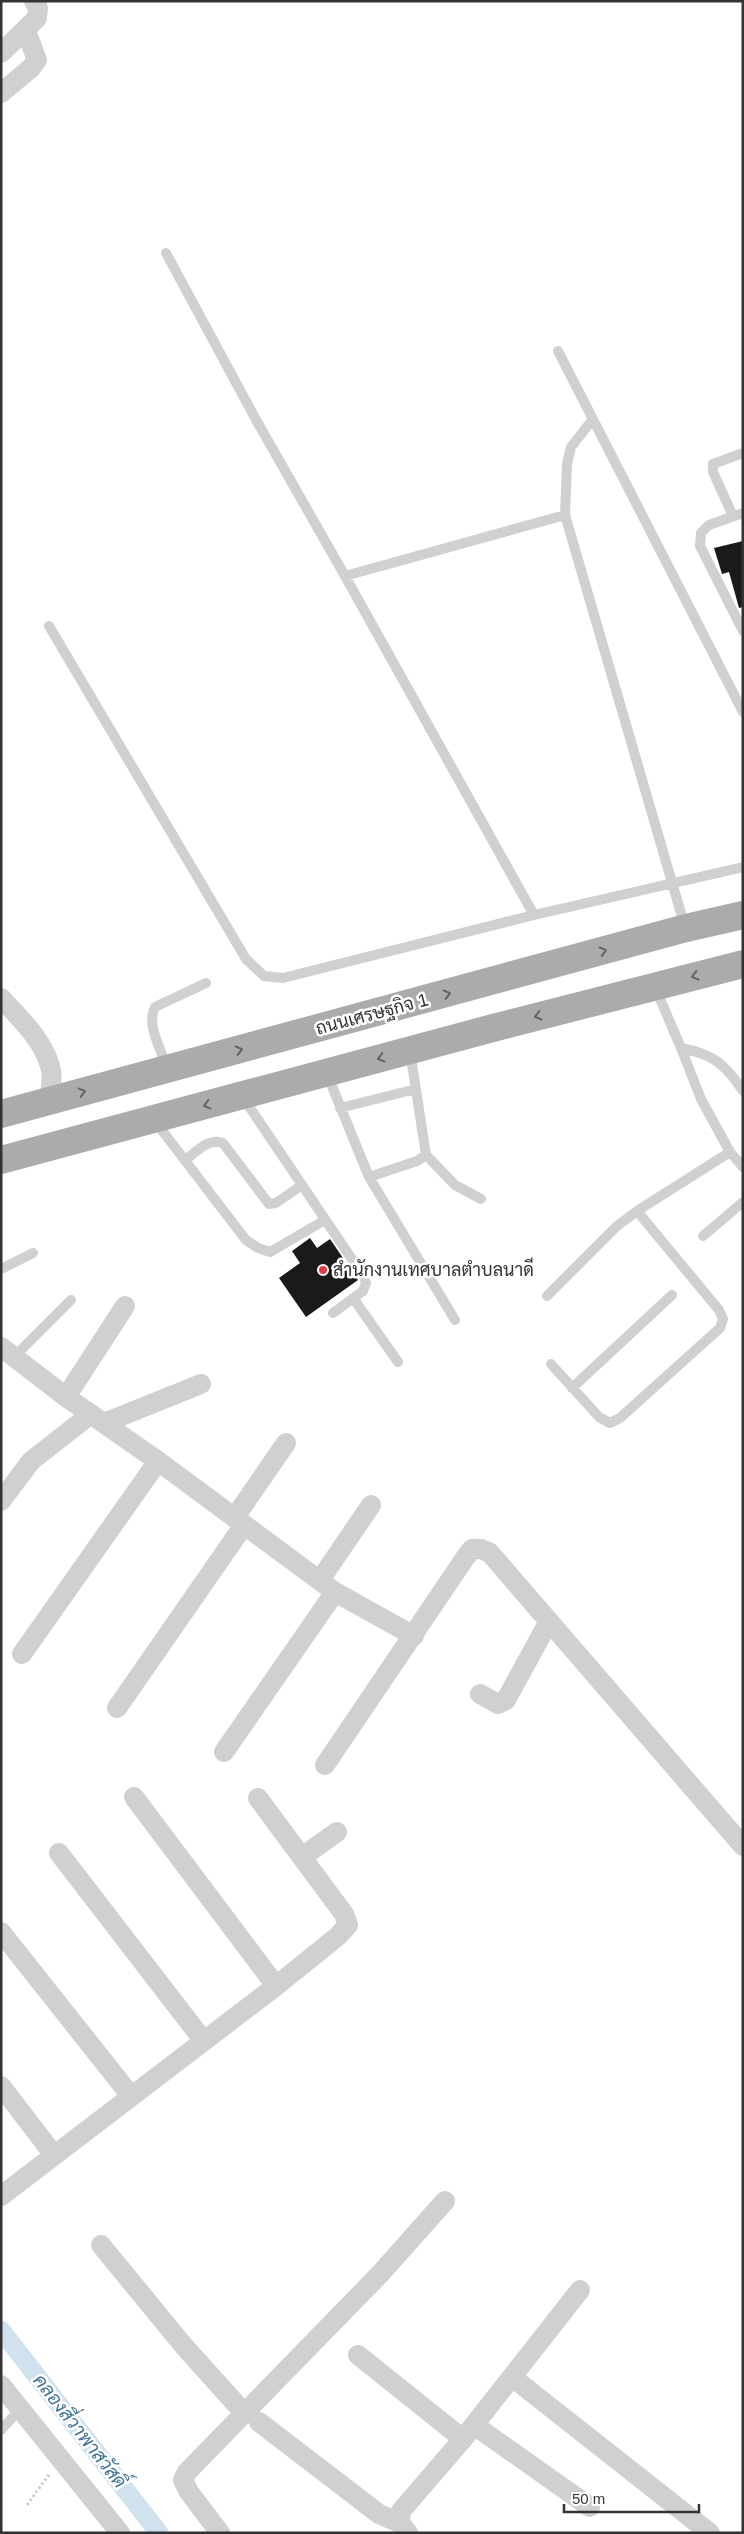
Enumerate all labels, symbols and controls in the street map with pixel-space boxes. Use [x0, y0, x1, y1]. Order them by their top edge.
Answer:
one-way arrow [599, 946, 607, 956]
one-way arrow [691, 970, 700, 981]
street label: ถนนเศรษฐกิจ 1 [313, 988, 431, 1041]
one-way arrow [442, 989, 451, 1000]
one-way arrow [534, 1010, 543, 1021]
one-way arrow [235, 1045, 244, 1056]
one-way arrow [377, 1052, 385, 1063]
one-way arrow [78, 1088, 86, 1098]
one-way arrow [203, 1099, 212, 1110]
place label: สำนักงานเทศบาลตำบลนาดี [333, 1257, 534, 1280]
marker: สำนักงานเทศบาลตำบลนาดี [317, 1264, 329, 1276]
water label: คลองสี่วาพาสวัสดิ์ [29, 2365, 139, 2495]
scale bar [564, 2482, 699, 2514]
text: 50 m [572, 2490, 605, 2507]

